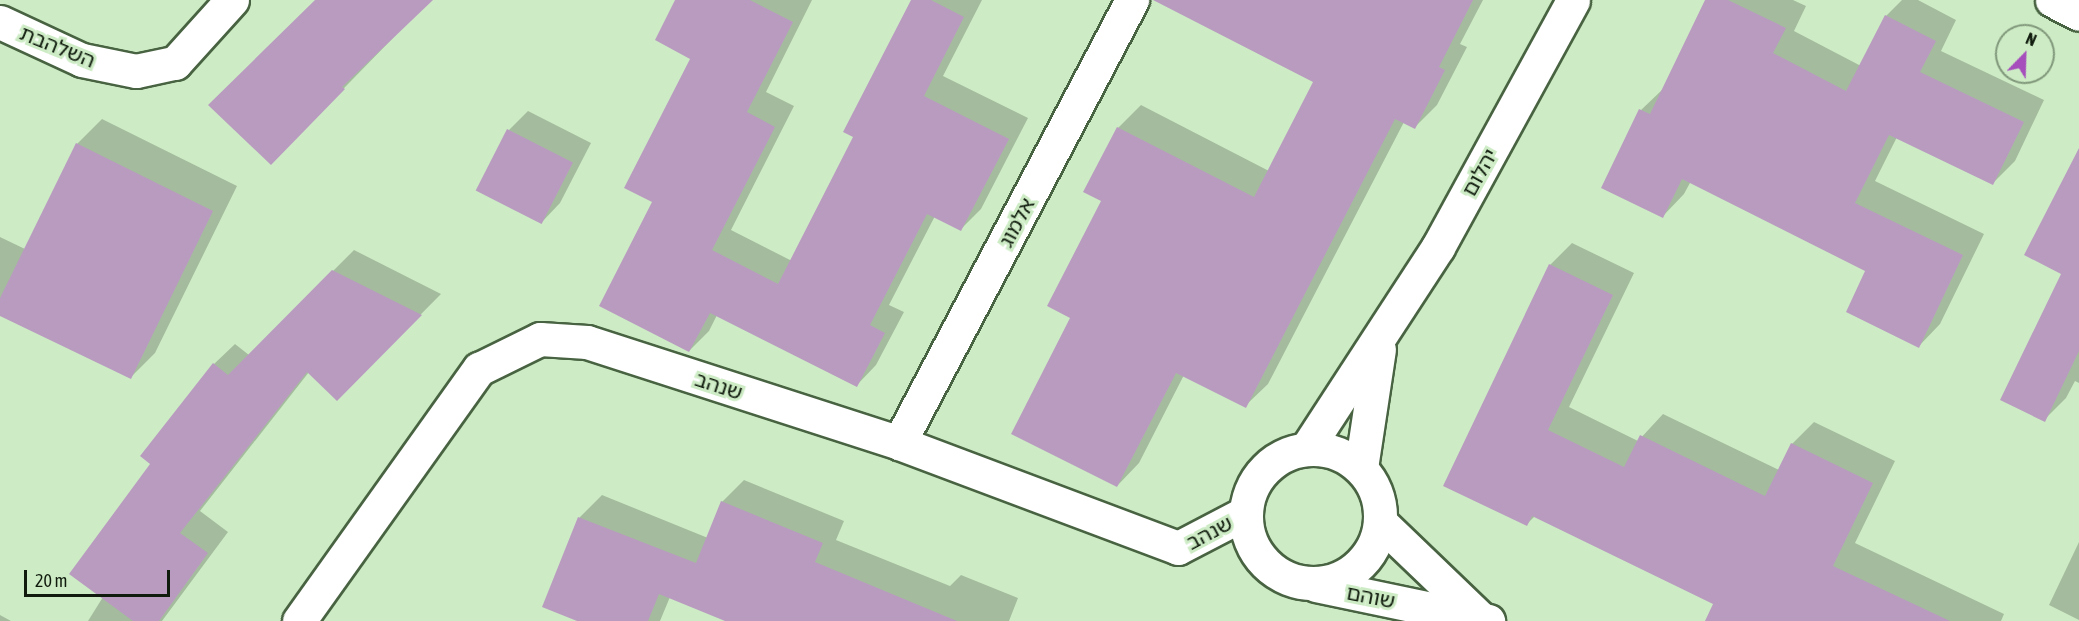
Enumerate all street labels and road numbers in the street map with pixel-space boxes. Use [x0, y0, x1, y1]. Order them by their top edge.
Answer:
street label: השלהבת [17, 20, 99, 72]
street label: יהלום [1456, 144, 1502, 200]
street label: אלמוג [993, 193, 1039, 251]
street label: שנהב [692, 366, 746, 404]
street label: שנהב [1182, 509, 1236, 555]
street label: שוהם [1344, 579, 1398, 613]

